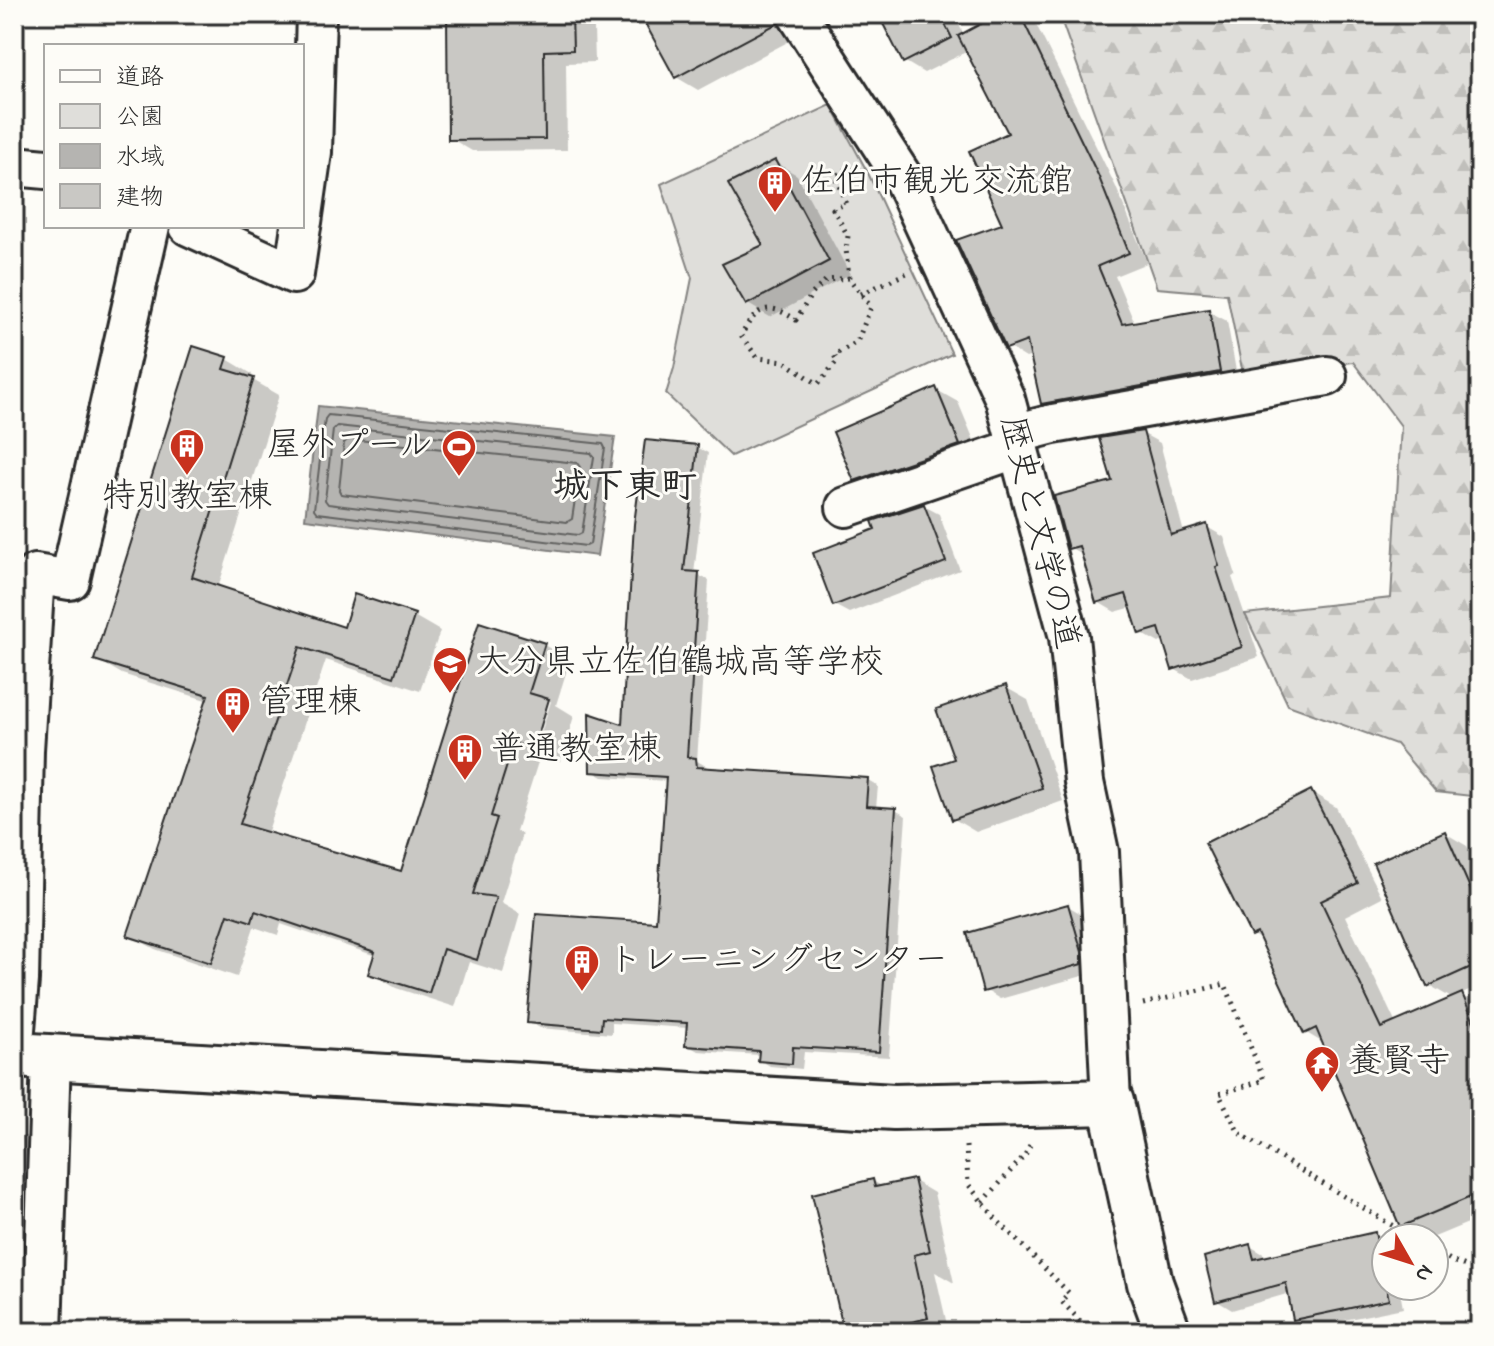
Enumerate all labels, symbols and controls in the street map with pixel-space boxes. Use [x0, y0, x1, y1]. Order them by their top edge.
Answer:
legend [44, 44, 304, 228]
text: 道路 [116, 61, 164, 96]
text: 公園 [116, 101, 164, 136]
text: 水域 [116, 141, 164, 176]
place label: 佐伯市観光交流館 [801, 158, 1073, 208]
building icon: 佐伯市観光交流館 [756, 164, 794, 214]
text: 建物 [116, 181, 164, 216]
street label: 歴史と文学の道 [985, 411, 1091, 655]
place label: 屋外プール [267, 422, 433, 472]
building icon: 特別教室棟 [168, 427, 206, 477]
sports icon: 屋外プール [440, 428, 478, 478]
district label: 城下東町 [553, 462, 697, 515]
place label: 特別教室棟 [102, 473, 272, 523]
place label: 大分県立佐伯鶴城高等学校 [476, 639, 884, 689]
school or university icon: 大分県立佐伯鶴城高等学校 [431, 645, 469, 695]
place label: 管理棟 [259, 679, 361, 729]
building icon: 管理棟 [214, 685, 252, 735]
place label: 普通教室棟 [491, 726, 661, 776]
building icon: 普通教室棟 [446, 732, 484, 782]
place label: トレーニングセンター [608, 937, 948, 987]
building icon: トレーニングセンター [563, 943, 601, 993]
place label: 養賢寺 [1348, 1038, 1450, 1088]
temple icon: 養賢寺 [1303, 1044, 1341, 1094]
north arrow [1370, 1222, 1450, 1302]
text: N [1406, 1257, 1440, 1289]

